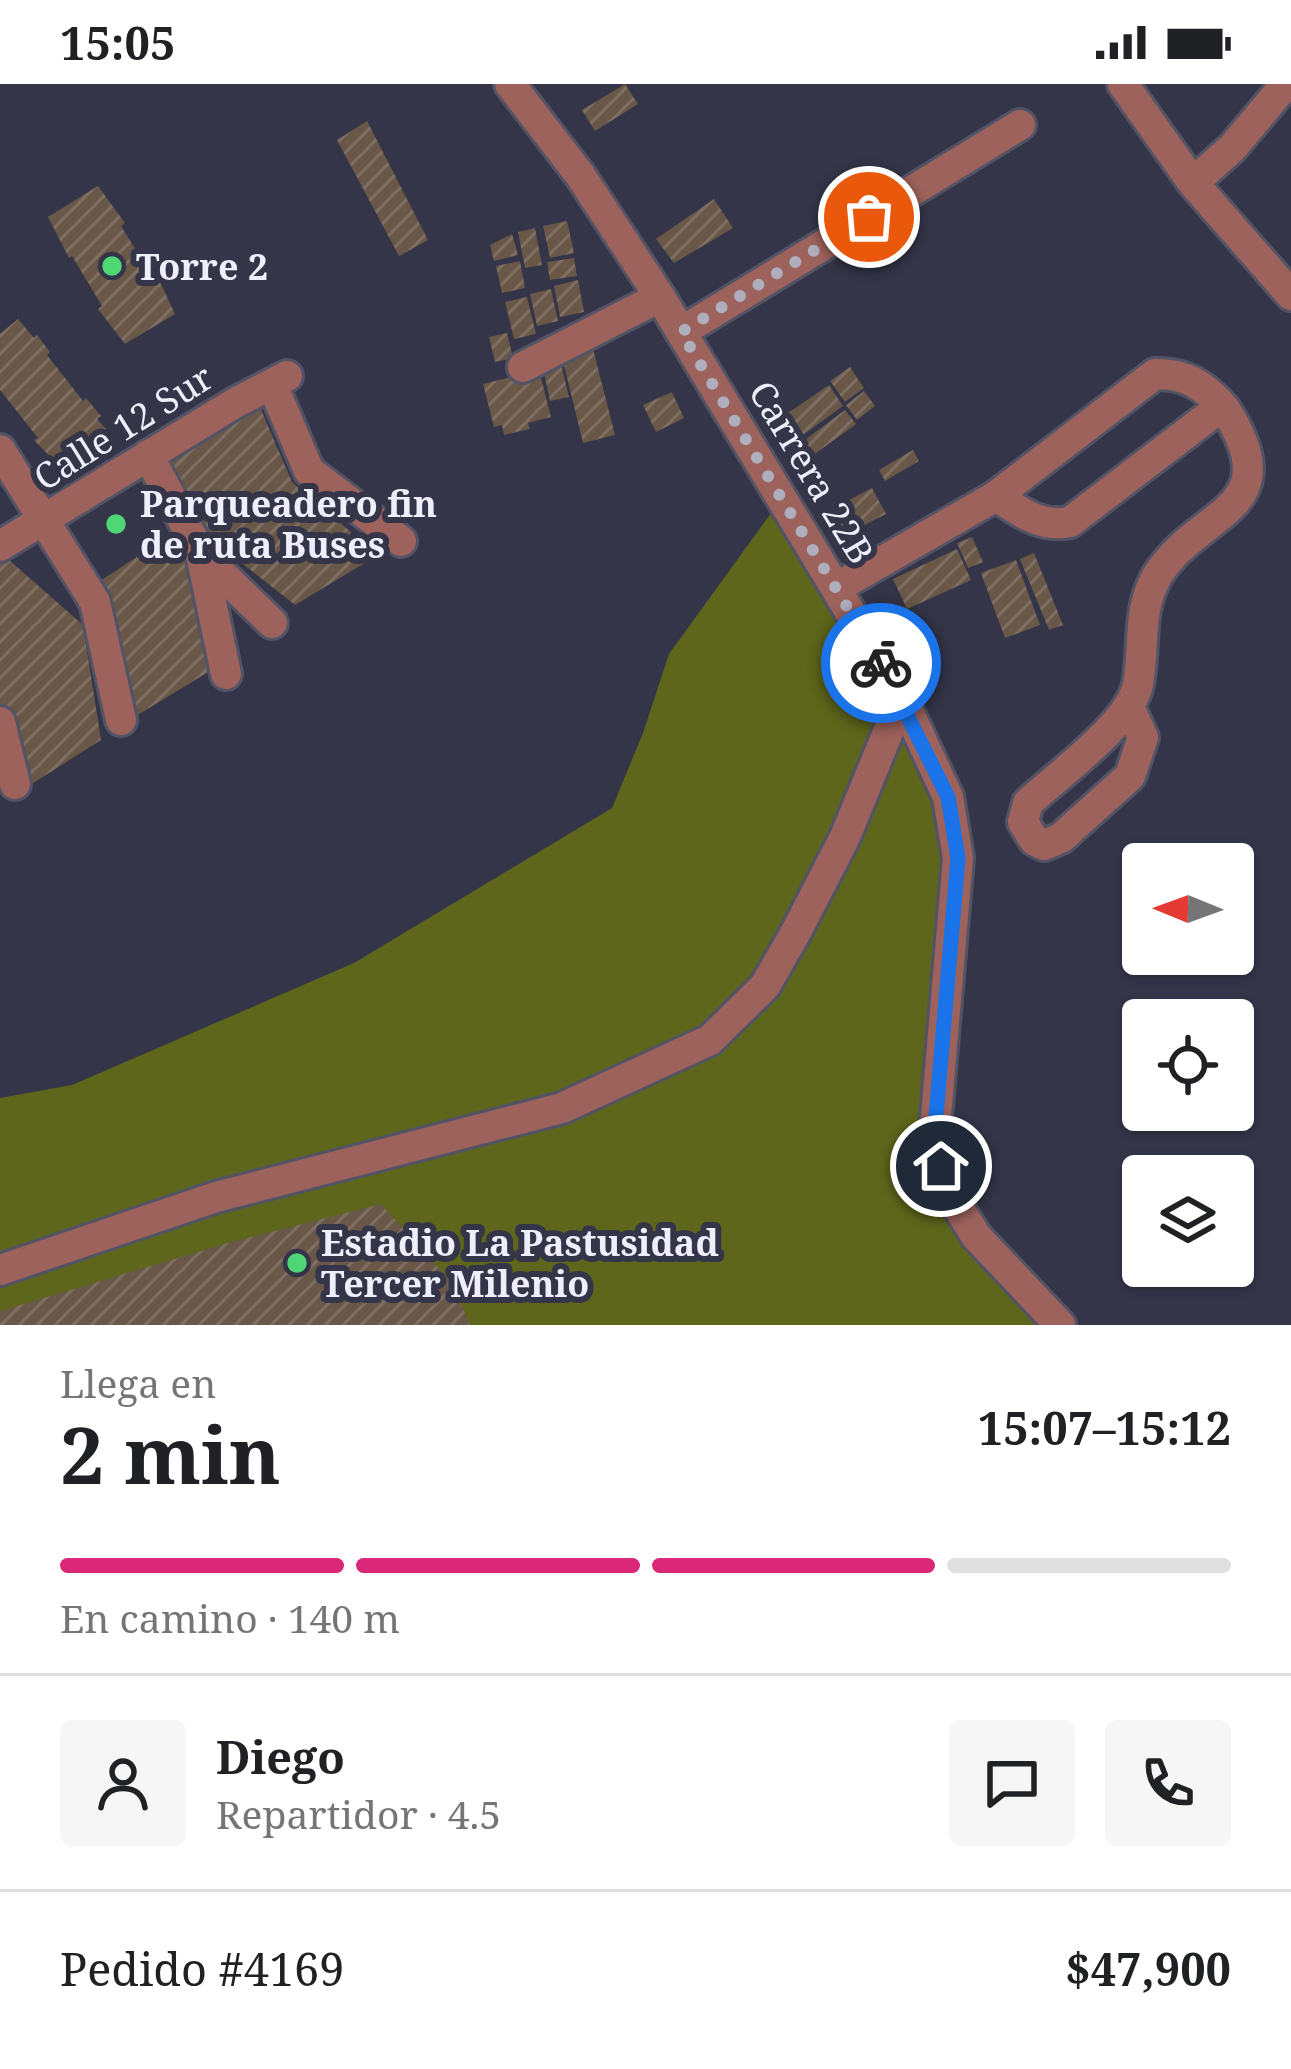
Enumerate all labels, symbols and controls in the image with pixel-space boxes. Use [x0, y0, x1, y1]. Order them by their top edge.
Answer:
text: 15:05 [60, 12, 175, 73]
pin [818, 166, 920, 268]
icon: bag [836, 184, 902, 250]
place label: Torre 2 [136, 242, 268, 291]
marker: Torre 2 [99, 253, 125, 279]
street label: Calle 12 Sur [24, 353, 222, 501]
street label: Carrera 22B [738, 371, 886, 573]
place label: Parqueadero fin de ruta Buses [140, 479, 437, 569]
marker: Parqueadero fin de ruta Buses [103, 511, 129, 537]
courier [821, 603, 941, 723]
icon: bike [848, 630, 914, 696]
north arrow [1122, 843, 1254, 975]
map controls [1122, 843, 1254, 1287]
button: locate [1122, 999, 1254, 1131]
pin [890, 1115, 992, 1217]
icon: home [908, 1133, 974, 1199]
button: layers [1122, 1155, 1254, 1287]
place label: Estadio La Pastusidad Tercer Milenio [321, 1218, 719, 1308]
marker: Estadio La Pastusidad Tercer Milenio [284, 1250, 310, 1276]
text: Llega en [60, 1356, 216, 1409]
text: 15:07–15:12 [978, 1397, 1231, 1458]
text: 2 min [60, 1401, 281, 1507]
text: En camino · 140 m [60, 1591, 400, 1644]
button: person [60, 1720, 186, 1846]
button: chat [949, 1720, 1075, 1846]
button: phone [1105, 1720, 1231, 1846]
text: Diego [216, 1726, 345, 1787]
text: Repartidor · 4.5 [216, 1787, 501, 1840]
text: Pedido #4169 [60, 1938, 344, 1999]
text: $47,900 [1065, 1938, 1231, 1999]

